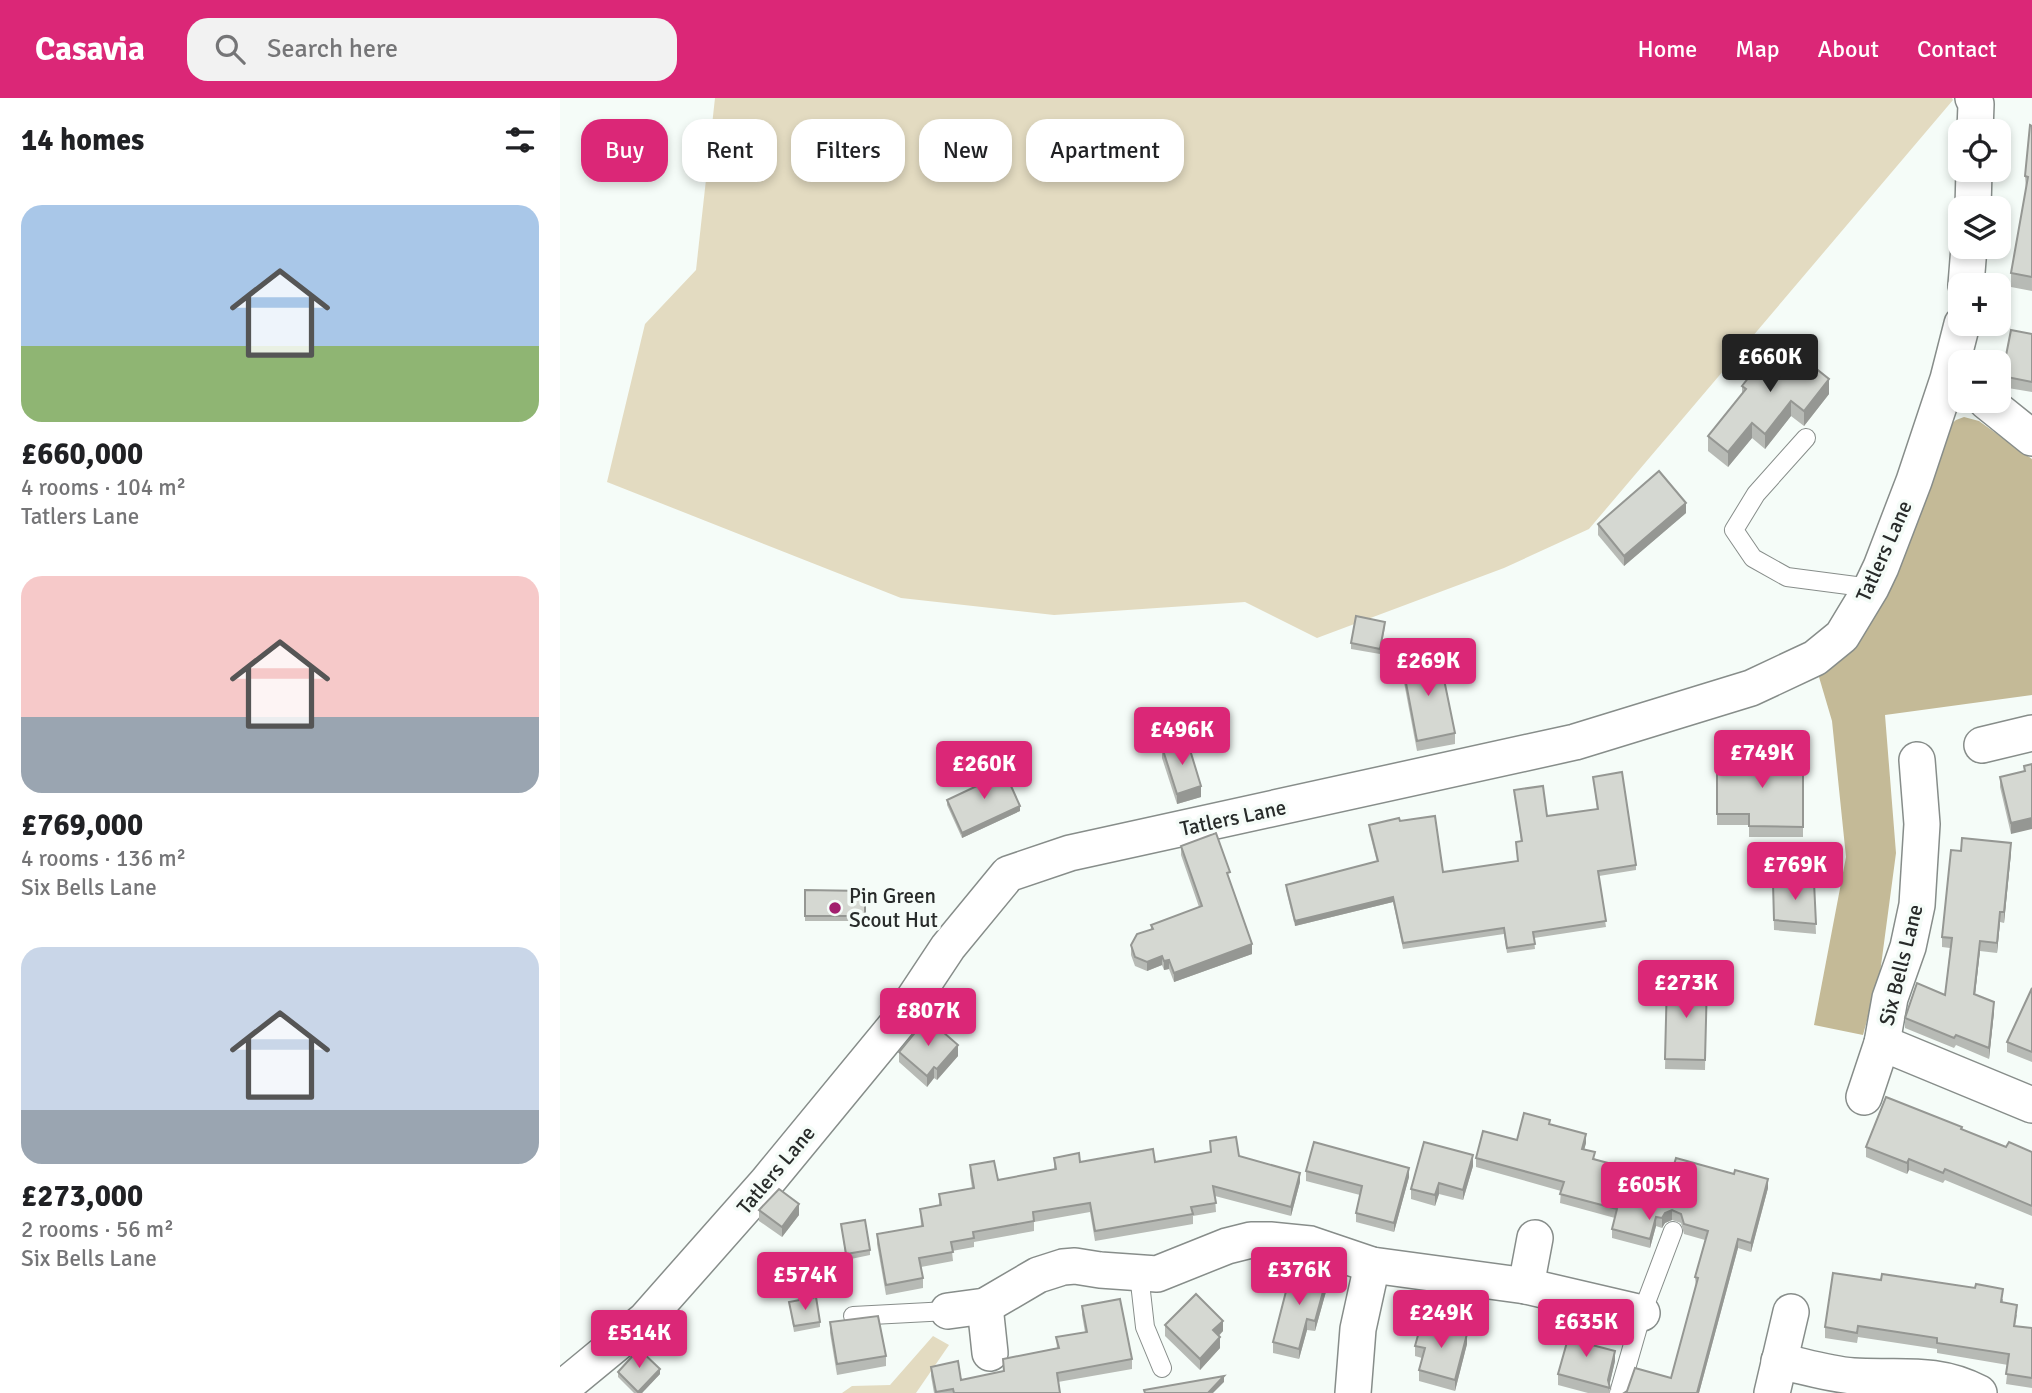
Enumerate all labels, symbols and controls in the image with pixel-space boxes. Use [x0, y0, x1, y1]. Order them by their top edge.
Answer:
search box [187, 18, 677, 81]
text: Casavia [35, 29, 145, 70]
icon: search [211, 30, 249, 68]
text: Search here [267, 33, 398, 65]
text: Home [1637, 34, 1697, 64]
text: Map [1735, 34, 1780, 64]
text: About [1818, 34, 1879, 64]
text: Contact [1917, 34, 1997, 64]
chip: Buy [581, 119, 668, 182]
chip: Rent [682, 119, 777, 182]
chip: Filters [791, 119, 905, 182]
chip: New [919, 119, 1012, 182]
chip: Apartment [1026, 119, 1184, 182]
map controls [1948, 119, 2011, 413]
button: locate [1948, 119, 2011, 182]
icon: filters [501, 121, 539, 159]
text: 14 homes [21, 122, 144, 159]
button: layers [1948, 196, 2011, 259]
icon: home [217, 250, 343, 376]
button: + [1948, 273, 2011, 336]
pin: £660K [1721, 334, 1819, 394]
text: £660K [1738, 342, 1802, 371]
button: − [1948, 350, 2011, 413]
text: £660,000 [21, 436, 143, 473]
text: 4 rooms · 104 m² [21, 473, 186, 502]
street label: Tatlers Lane [1850, 496, 1918, 606]
text: Tatlers Lane [21, 502, 139, 531]
icon: home [217, 621, 343, 747]
pin: £269K [1379, 638, 1477, 698]
text: £269K [1396, 646, 1460, 675]
pin: £496K [1133, 708, 1231, 767]
text: £496K [1150, 715, 1214, 744]
pin: £749K [1713, 730, 1811, 790]
text: £749K [1730, 738, 1794, 767]
pin: £260K [935, 742, 1033, 801]
text: £260K [952, 749, 1016, 778]
street label: Tatlers Lane [1178, 794, 1288, 842]
text: £769,000 [21, 807, 143, 844]
pin: £769K [1746, 842, 1844, 902]
text: 4 rooms · 136 m² [21, 844, 186, 873]
text: £769K [1763, 850, 1827, 879]
text: Six Bells Lane [21, 873, 157, 902]
place label: Pin Green Scout Hut [849, 883, 938, 933]
marker: Pin Green Scout Hut [827, 900, 843, 916]
street label: Six Bells Lane [1873, 902, 1929, 1028]
pin: £273K [1637, 960, 1735, 1020]
text: £273K [1654, 968, 1718, 997]
pin: £807K [879, 988, 977, 1048]
icon: home [217, 992, 343, 1118]
text: £807K [896, 996, 960, 1025]
street label: Tatlers Lane [731, 1120, 821, 1220]
pin: £605K [1600, 1162, 1698, 1222]
text: £605K [1617, 1170, 1681, 1199]
text: £273,000 [21, 1178, 143, 1215]
text: 2 rooms · 56 m² [21, 1215, 174, 1244]
text: Six Bells Lane [21, 1244, 157, 1273]
pin: £376K [1250, 1248, 1348, 1307]
pin: £574K [756, 1252, 854, 1312]
text: £376K [1267, 1255, 1331, 1284]
text: £574K [773, 1260, 837, 1289]
pin: £249K [1392, 1290, 1490, 1350]
text: £249K [1409, 1298, 1473, 1327]
pin: £635K [1537, 1300, 1635, 1359]
text: £635K [1554, 1307, 1618, 1336]
pin: £514K [590, 1310, 688, 1370]
text: £514K [607, 1318, 671, 1347]

